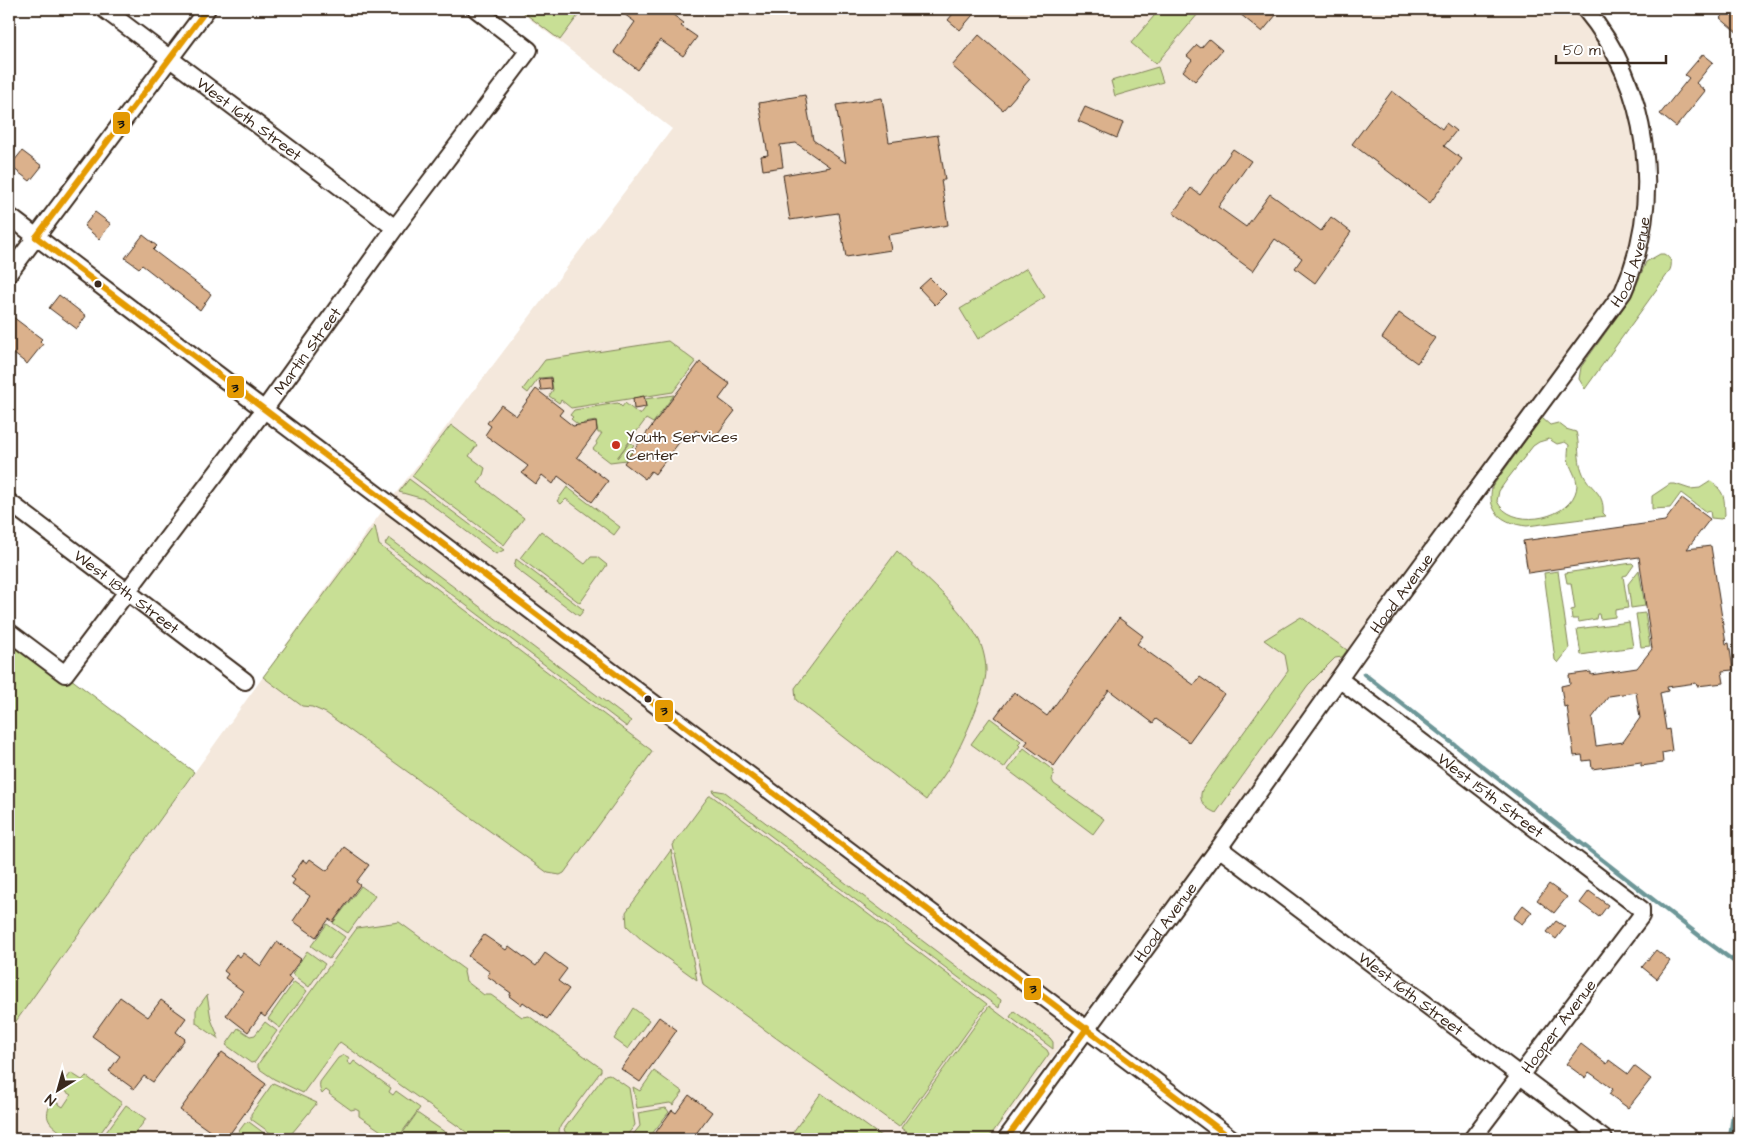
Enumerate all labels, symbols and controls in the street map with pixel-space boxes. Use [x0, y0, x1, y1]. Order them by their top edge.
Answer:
scale bar [1556, 32, 1666, 64]
text: 50 m [1563, 40, 1601, 61]
street label: West 16th Street [192, 72, 307, 166]
line badge: 3 [112, 111, 131, 135]
text: 3 [116, 114, 125, 134]
street label: Hood Avenue [1605, 215, 1656, 312]
unlabelled marker [93, 279, 103, 289]
street label: Martin Street [269, 302, 347, 399]
line badge: 3 [226, 375, 245, 399]
text: 3 [230, 378, 239, 398]
place label: Youth Services Center [626, 426, 738, 466]
marker: Youth Services Center [610, 439, 622, 451]
street label: West 18th Street [69, 545, 184, 640]
street label: Hood Avenue [1365, 549, 1439, 638]
unlabelled marker [643, 694, 653, 704]
line badge: 3 [654, 699, 674, 723]
text: 3 [659, 701, 668, 721]
street label: West 15th Street [1433, 748, 1548, 843]
street label: Hood Avenue [1129, 878, 1203, 967]
street label: West 16th Street [1353, 947, 1468, 1041]
street label: Hooper Avenue [1516, 975, 1602, 1078]
line badge: 3 [1023, 977, 1042, 1001]
text: 3 [1028, 979, 1037, 999]
north arrow [32, 1066, 82, 1116]
text: N [41, 1089, 60, 1110]

